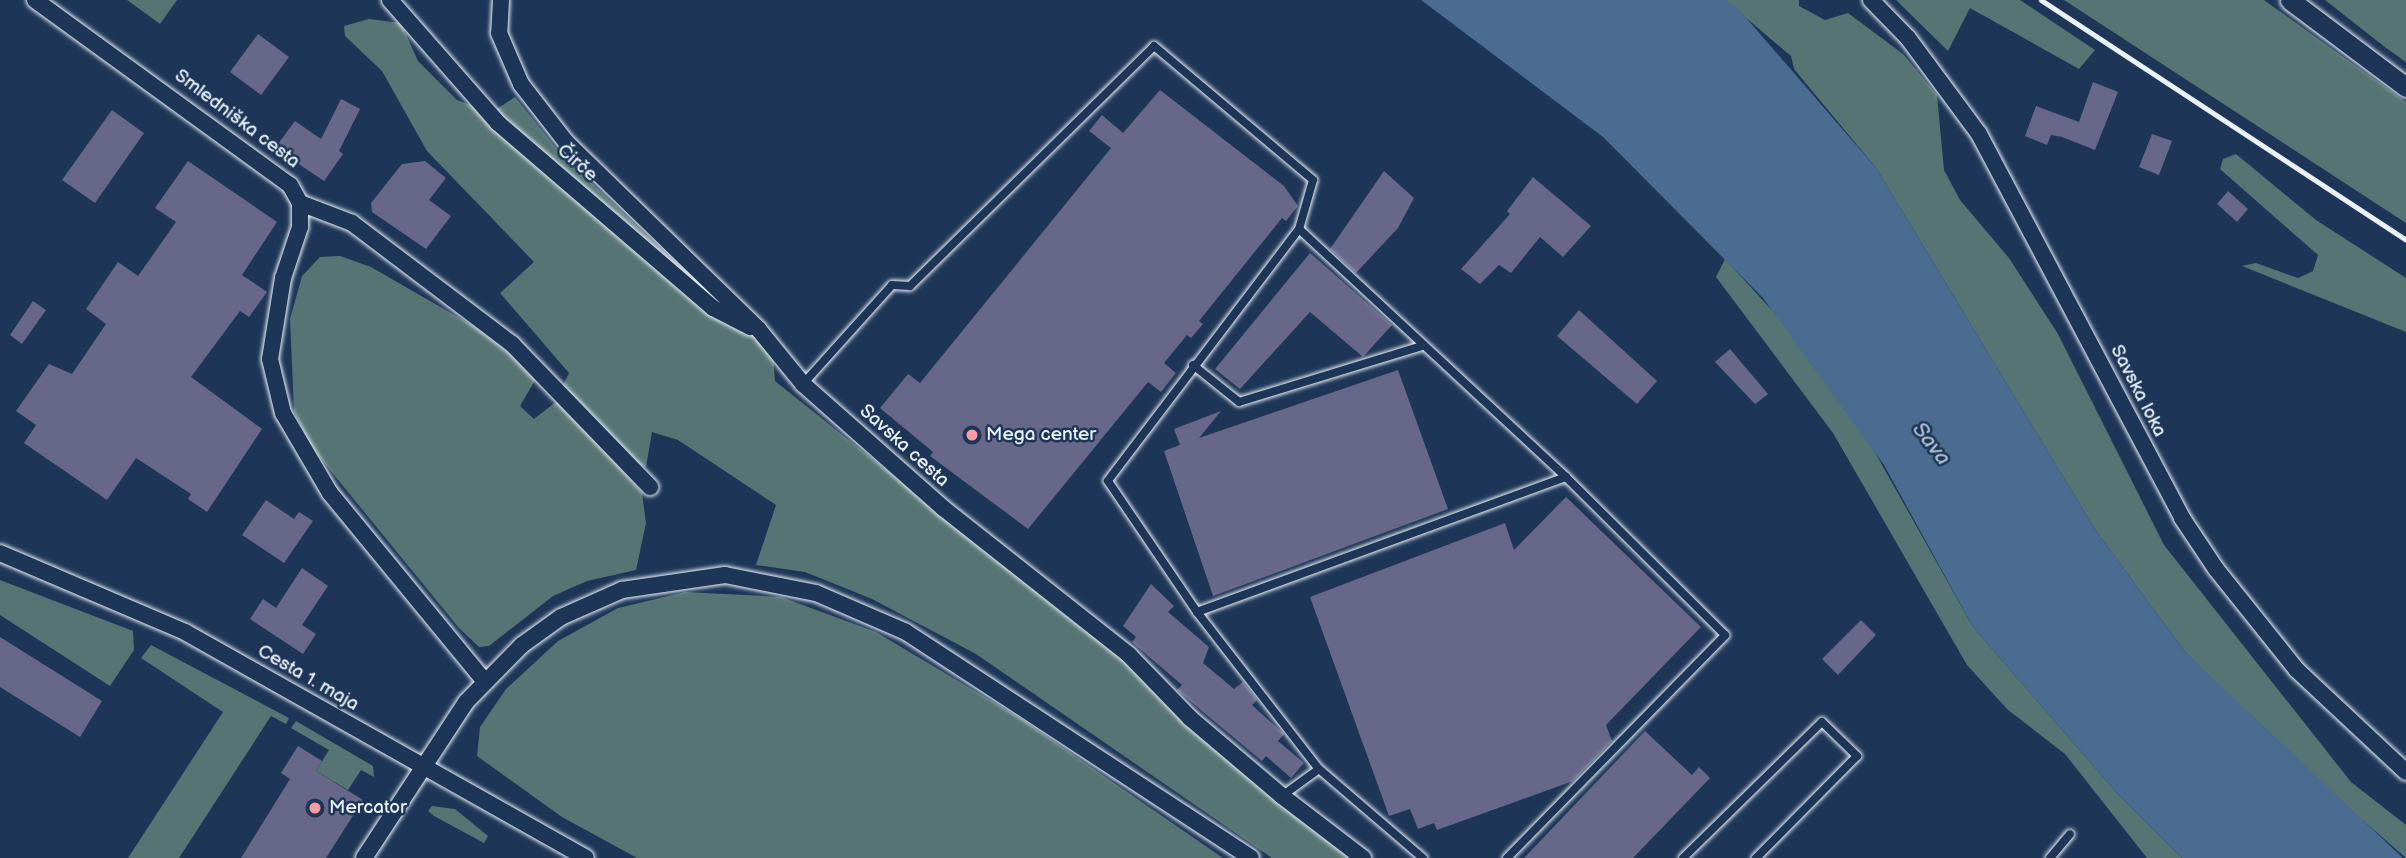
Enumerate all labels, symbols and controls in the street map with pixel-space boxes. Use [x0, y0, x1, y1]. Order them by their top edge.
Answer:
street label: Smledniška cesta [170, 65, 304, 173]
street label: Čirče [552, 139, 602, 187]
street label: Savska loka [2105, 341, 2171, 441]
street label: Savska cesta [855, 400, 953, 492]
water label: Sava [1907, 418, 1955, 470]
place label: Mega center [986, 424, 1096, 446]
marker: Mega center [964, 427, 980, 443]
street label: Cesta 1. maja [253, 640, 363, 716]
place label: Mercator [329, 797, 407, 819]
marker: Mercator [307, 800, 323, 816]

